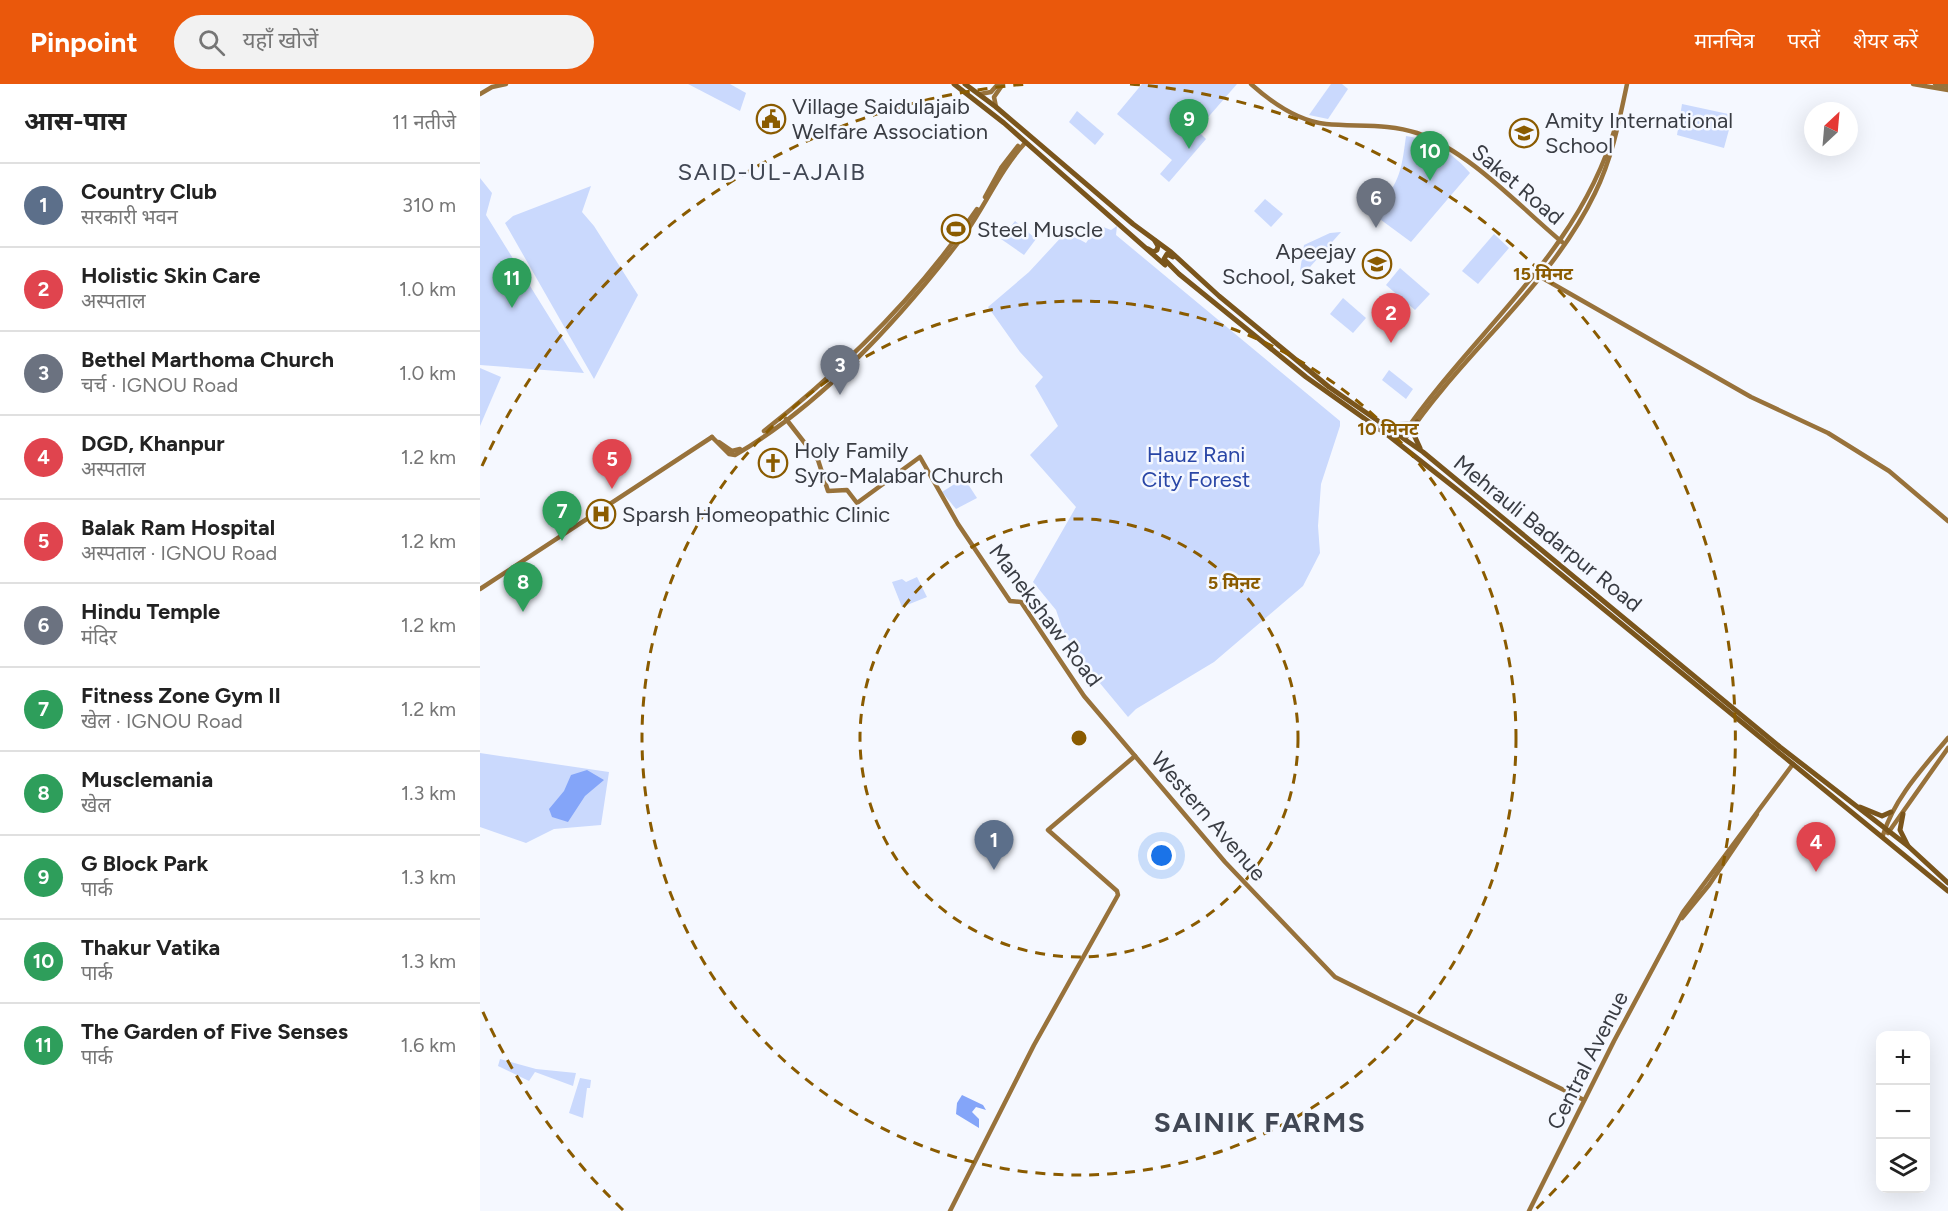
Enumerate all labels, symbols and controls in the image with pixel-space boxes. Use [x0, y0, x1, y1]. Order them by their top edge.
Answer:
search box [174, 15, 594, 69]
text: Pinpoint [30, 25, 138, 59]
icon: search [195, 26, 228, 59]
text: यहाँ खोजें [243, 27, 318, 54]
text: मानचित्र [1695, 28, 1755, 53]
text: परतें [1788, 28, 1820, 53]
text: शेयर करें [1853, 28, 1918, 53]
place label: Village Saidulajaib Welfare Association [792, 93, 988, 145]
pin: 9 [1170, 100, 1208, 149]
north arrow [1804, 102, 1858, 156]
public building icon: Village Saidulajaib Welfare Association [755, 103, 787, 135]
text: आस-पास [24, 105, 126, 137]
place label: Amity International School [1545, 107, 1733, 159]
text: 11 नतीजे [392, 110, 456, 134]
school or university icon: Amity International School [1508, 117, 1540, 149]
pin: 10 [1410, 132, 1450, 181]
street label: Saket Road [1466, 138, 1569, 231]
district label: SAID-UL-AJAIB [678, 157, 867, 186]
text: Country Club [81, 178, 217, 205]
pin: 6 [1356, 178, 1396, 228]
text: 1 [39, 193, 48, 217]
text: 310 m [402, 193, 456, 217]
text: सरकारी भवन [81, 205, 178, 229]
sports icon: Steel Muscle [940, 213, 972, 245]
place label: Steel Muscle [977, 216, 1103, 243]
place label: Apeejay School, Saket [1222, 238, 1356, 290]
school or university icon: Apeejay School, Saket [1361, 248, 1393, 280]
pin: 11 [492, 258, 531, 308]
text: Holistic Skin Care [81, 262, 260, 289]
text: 15 मिनट [1513, 263, 1573, 285]
text: 2 [38, 277, 49, 301]
text: 1.0 km [399, 277, 456, 301]
text: अस्पताल [81, 289, 146, 313]
pin: 2 [1372, 294, 1410, 343]
text: Bethel Marthoma Church [81, 346, 334, 373]
pin: 3 [820, 346, 860, 395]
text: 3 [38, 361, 49, 385]
text: 1.0 km [399, 361, 456, 385]
text: चर्च · IGNOU Road [81, 373, 238, 397]
text: 10 मिनट [1357, 418, 1419, 440]
text: DGD, Khanpur [81, 430, 225, 457]
place label: Holy Family Syro-Malabar Church [794, 437, 1003, 489]
pin: 5 [592, 440, 632, 489]
park label: Hauz Rani City Forest [1142, 441, 1250, 493]
text: 4 [37, 445, 50, 469]
text: 1.2 km [401, 445, 456, 469]
church icon: Holy Family Syro-Malabar Church [757, 447, 789, 479]
street label: Mehrauli Badarpur Road [1448, 449, 1647, 618]
text: अस्पताल [81, 457, 146, 481]
pin: 7 [542, 492, 581, 541]
hospital icon: Sparsh Homeopathic Clinic [585, 498, 617, 530]
place label: Sparsh Homeopathic Clinic [622, 501, 890, 528]
text: Balak Ram Hospital [81, 514, 275, 541]
text: 5 [38, 529, 49, 553]
text: 1.2 km [401, 529, 456, 553]
street label: Manekshaw Road [983, 539, 1108, 692]
text: अस्पताल · IGNOU Road [81, 541, 277, 565]
pin: 8 [504, 562, 543, 612]
text: 5 मिनट [1208, 572, 1261, 594]
text: Hindu Temple [81, 598, 220, 625]
text: 6 [38, 613, 49, 637]
text: 1.2 km [401, 613, 456, 637]
text: मंदिर [81, 625, 117, 649]
text: Fitness Zone Gym II [81, 682, 281, 709]
text: 7 [38, 697, 49, 721]
text: 1.2 km [401, 697, 456, 721]
text: खेल · IGNOU Road [81, 709, 243, 733]
centre of rings [1069, 728, 1089, 748]
street label: Western Avenue [1145, 746, 1272, 886]
text: Musclemania [81, 766, 213, 793]
text: 8 [37, 781, 50, 805]
text: 1.3 km [401, 781, 456, 805]
text: खेल [81, 793, 111, 817]
pin: 1 [974, 820, 1014, 870]
pin: 4 [1796, 822, 1836, 872]
your location [1147, 841, 1176, 870]
text: G Block Park [81, 850, 208, 877]
text: 9 [38, 865, 49, 889]
text: 1.3 km [401, 865, 456, 889]
text: पार्क [81, 877, 113, 901]
text: Thakur Vatika [81, 934, 220, 961]
text: 10 [33, 949, 54, 973]
text: 1.3 km [401, 949, 456, 973]
text: पार्क [81, 961, 113, 985]
street label: Central Avenue [1541, 986, 1634, 1134]
text: The Garden of Five Senses [81, 1018, 348, 1045]
map controls [1876, 1031, 1930, 1193]
button: + [1876, 1031, 1930, 1085]
text: 11 [35, 1033, 52, 1057]
text: 1.6 km [401, 1033, 456, 1057]
text: पार्क [81, 1045, 113, 1069]
button: − [1876, 1085, 1930, 1139]
district label: SAINIK FARMS [1154, 1105, 1366, 1139]
button: layers [1876, 1139, 1930, 1193]

